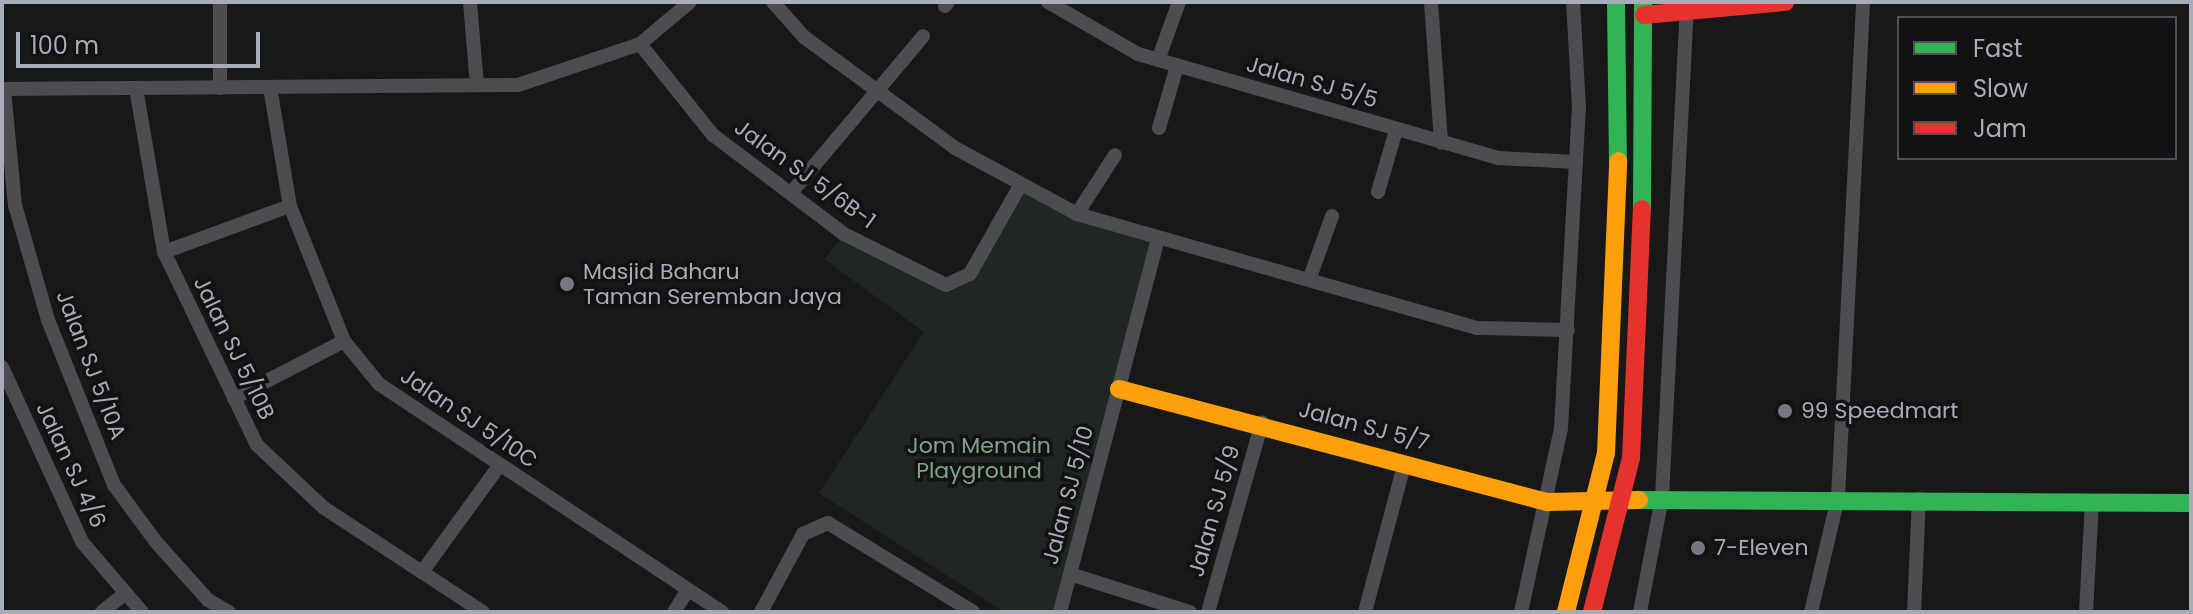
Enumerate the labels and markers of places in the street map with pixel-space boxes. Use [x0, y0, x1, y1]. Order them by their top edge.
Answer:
place label: Masjid Baharu Taman Seremban Jaya [583, 258, 842, 310]
marker: Masjid Baharu Taman Seremban Jaya [558, 275, 576, 293]
place label: 99 Speedmart [1801, 398, 1958, 424]
marker: 99 Speedmart [1776, 402, 1794, 420]
place label: 7-Eleven [1714, 535, 1809, 561]
marker: 7-Eleven [1689, 539, 1707, 557]

